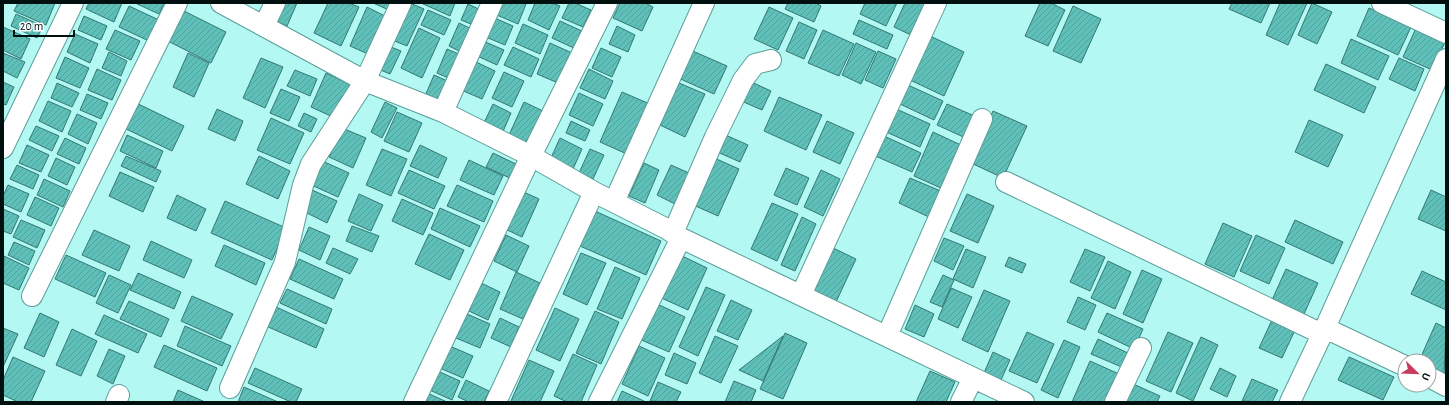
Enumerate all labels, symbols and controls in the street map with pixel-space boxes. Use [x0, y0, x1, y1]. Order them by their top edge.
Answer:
scale bar [14, 12, 74, 38]
text: 20 m [20, 20, 43, 32]
north arrow [1397, 353, 1437, 393]
text: U [1419, 371, 1432, 382]

